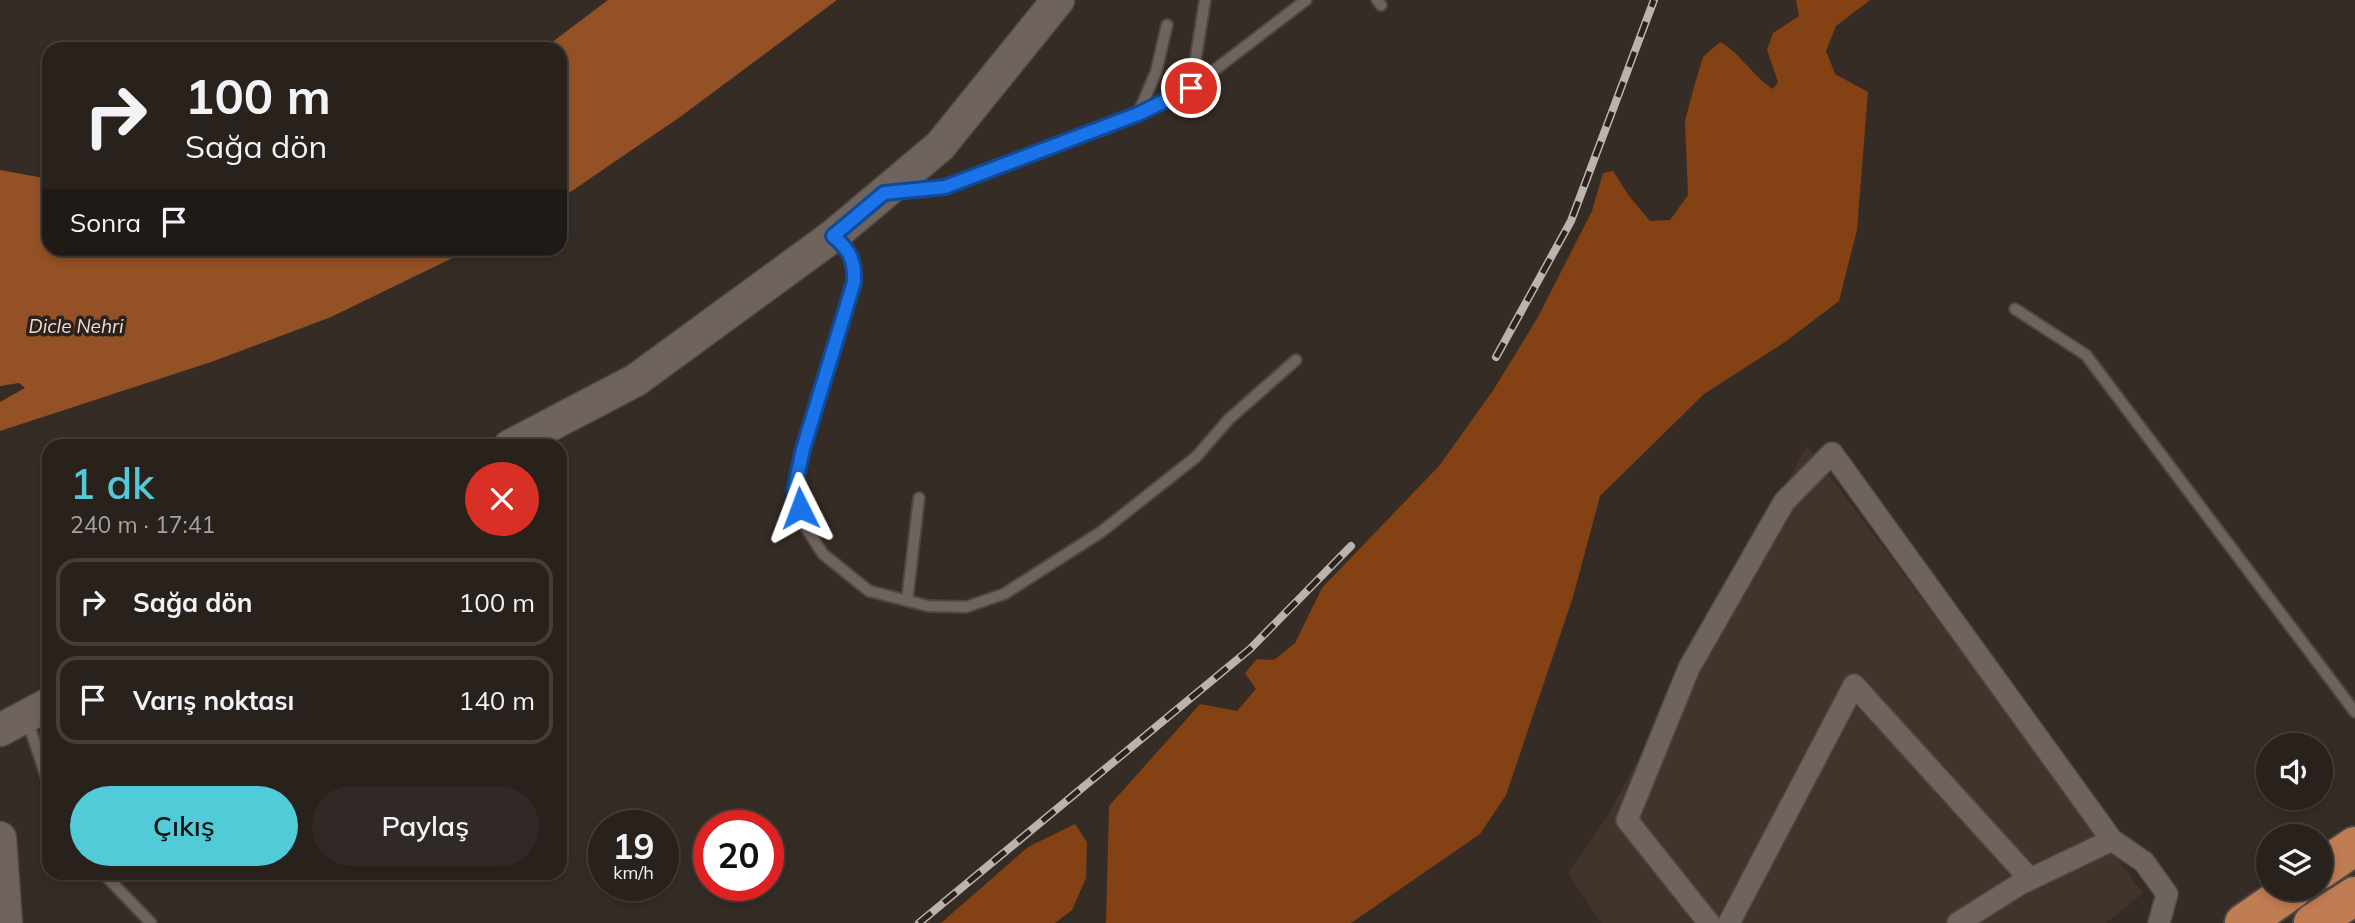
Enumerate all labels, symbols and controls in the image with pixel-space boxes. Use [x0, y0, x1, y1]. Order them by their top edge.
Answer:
pin [1161, 58, 1221, 118]
text: 100 m [185, 65, 331, 126]
icon: arrive [1172, 69, 1210, 107]
icon: right [70, 70, 161, 161]
text: Sağa dön [185, 126, 327, 166]
icon: arrive [155, 203, 193, 241]
text: Sonra [70, 206, 141, 239]
water label: Dicle Nehri [28, 314, 124, 338]
text: 1 dk [70, 457, 154, 510]
button: close [465, 462, 539, 536]
position arrow [763, 471, 837, 545]
text: 240 m · 17:41 [70, 510, 215, 539]
icon: right [74, 583, 112, 621]
text: Sağa dön [133, 586, 253, 619]
text: 100 m [459, 586, 535, 619]
icon: arrive [74, 681, 112, 719]
text: Varış noktası [133, 684, 294, 717]
text: 140 m [459, 684, 535, 717]
map controls [2256, 733, 2333, 901]
button: sound [2256, 733, 2333, 810]
button: Çıkış [70, 786, 298, 866]
button: Paylaş [312, 786, 539, 866]
speed limit sign: 20 [693, 810, 784, 901]
text: 19 [612, 824, 655, 868]
button: layers [2256, 824, 2333, 901]
text: km/h [613, 861, 654, 884]

